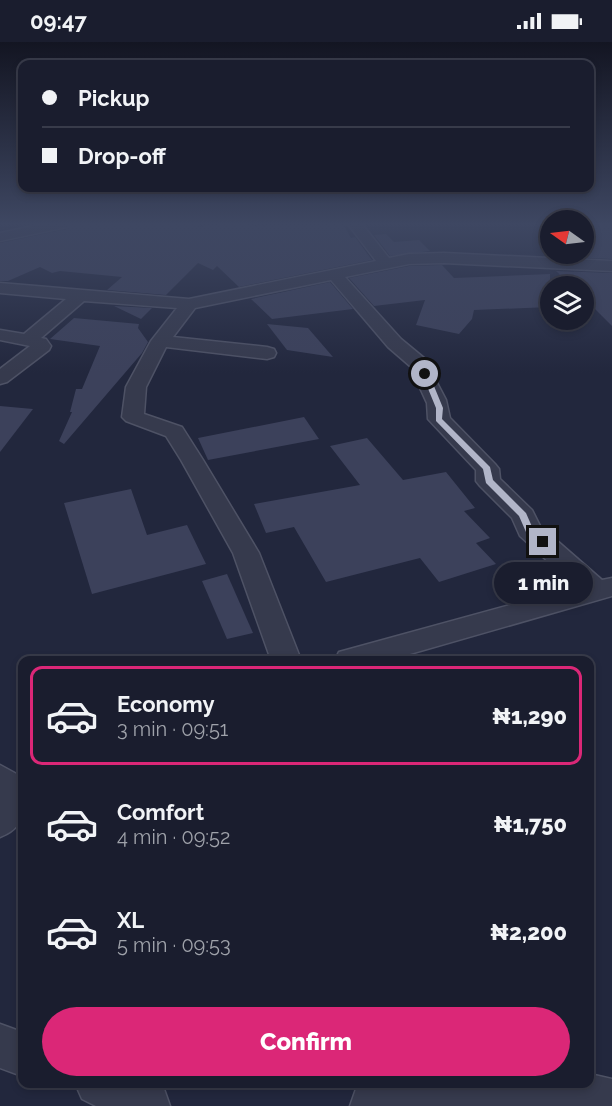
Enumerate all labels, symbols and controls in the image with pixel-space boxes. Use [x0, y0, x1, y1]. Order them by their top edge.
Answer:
text: 09:47 [30, 8, 87, 34]
text: Pickup [78, 85, 150, 111]
text: Drop-off [78, 143, 166, 169]
north arrow [540, 210, 594, 264]
map controls [540, 210, 594, 330]
button: layers [540, 276, 594, 330]
route start [411, 360, 438, 387]
route end [529, 528, 556, 555]
callout: 1 min [494, 563, 592, 605]
text: 1 min [518, 571, 569, 595]
icon: car [45, 689, 99, 743]
text: Economy [117, 691, 215, 717]
text: ₦1,290 [492, 703, 567, 729]
text: 3 min · 09:51 [117, 717, 228, 741]
icon: car [45, 797, 99, 851]
text: Comfort [117, 799, 204, 825]
text: ₦1,750 [493, 811, 567, 837]
text: 4 min · 09:52 [117, 825, 230, 849]
icon: car [45, 905, 99, 959]
text: XL [117, 907, 144, 933]
text: ₦2,200 [490, 919, 567, 945]
text: 5 min · 09:53 [117, 933, 231, 957]
button: Confirm [42, 1007, 570, 1076]

